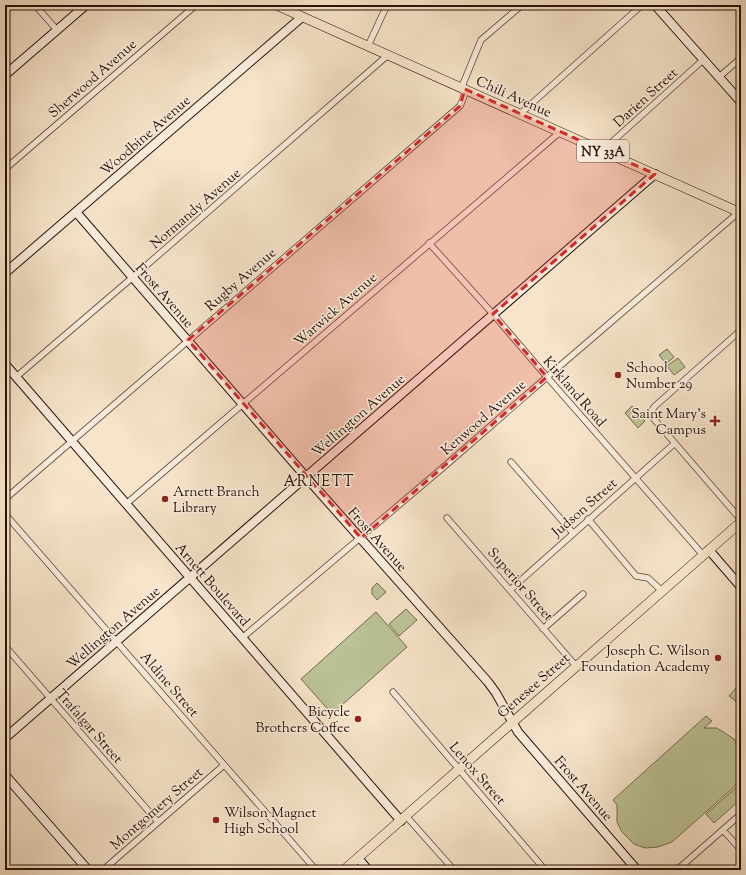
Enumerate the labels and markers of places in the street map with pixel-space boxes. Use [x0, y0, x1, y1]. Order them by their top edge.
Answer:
place label: School Number 29 [626, 359, 693, 395]
marker: School Number 29 [613, 370, 623, 380]
place label: Saint Mary's Campus [631, 405, 706, 441]
marker: Saint Mary's Campus [709, 415, 721, 427]
place label: Arnett Branch Library [173, 483, 260, 519]
marker: Arnett Branch Library [160, 494, 170, 504]
place label: Joseph C. Wilson Foundation Academy [581, 642, 710, 678]
marker: Joseph C. Wilson Foundation Academy [713, 653, 723, 663]
place label: Bicycle Brothers Coffee [255, 703, 350, 739]
marker: Bicycle Brothers Coffee [353, 714, 363, 724]
place label: Wilson Magnet High School [224, 804, 317, 840]
marker: Wilson Magnet High School [211, 815, 221, 825]

